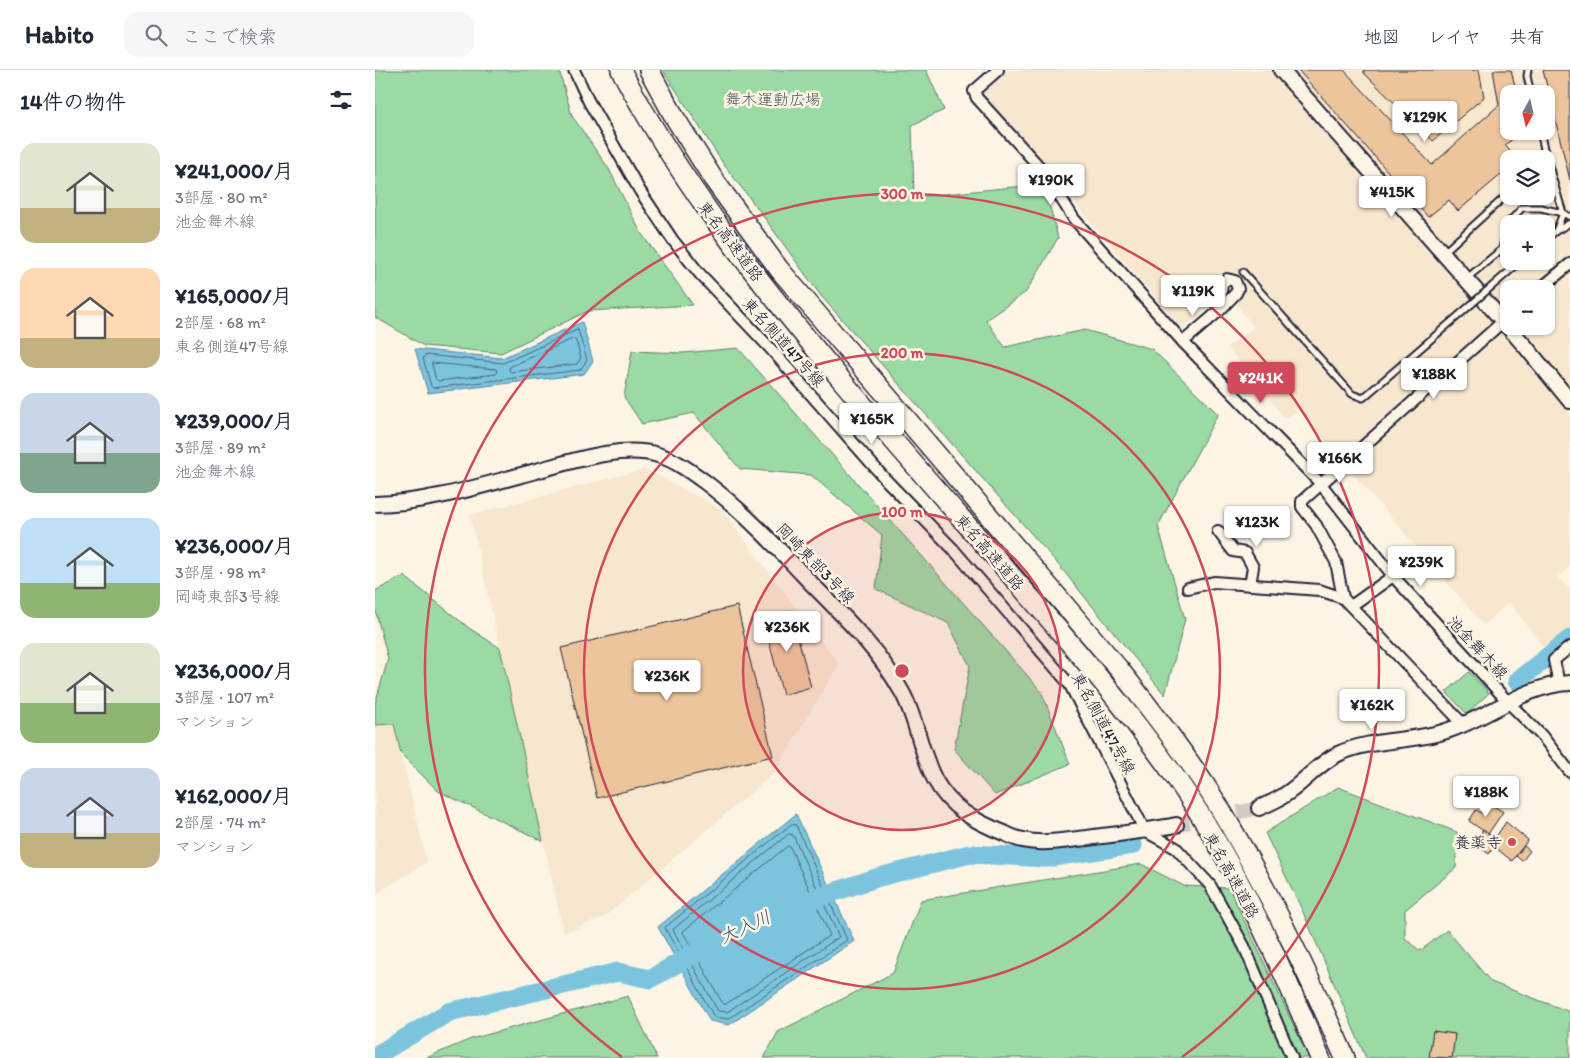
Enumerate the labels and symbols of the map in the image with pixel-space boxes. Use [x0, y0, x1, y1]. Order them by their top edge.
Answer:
north arrow [1500, 85, 1555, 140]
park label: 舞木運動広場 [725, 90, 821, 109]
pin: ¥129K [1390, 100, 1460, 143]
pin: ¥190K [1016, 164, 1086, 206]
pin: ¥415K [1357, 176, 1427, 218]
text: 300 m [881, 185, 924, 203]
street label: 東名高速道路 [694, 197, 767, 285]
pin: ¥119K [1158, 274, 1228, 317]
street label: 東名側道47号線 [739, 294, 829, 391]
text: 200 m [881, 344, 924, 362]
pin: ¥188K [1399, 358, 1469, 400]
pin: ¥241K [1226, 362, 1296, 404]
pin: ¥165K [837, 402, 907, 445]
pin: ¥166K [1305, 442, 1375, 484]
text: 100 m [881, 503, 923, 521]
pin: ¥123K [1222, 506, 1292, 548]
street label: 東名高速道路 [951, 510, 1028, 595]
street label: 岡崎東部3号線 [772, 519, 859, 608]
pin: ¥239K [1386, 546, 1456, 588]
pin: ¥236K [752, 610, 822, 653]
street label: 池金舞木線 [1443, 612, 1512, 683]
pin: ¥236K [632, 660, 702, 702]
centre of rings [893, 662, 911, 680]
street label: 東名側道47号線 [1068, 669, 1139, 778]
pin: ¥162K [1337, 688, 1407, 731]
pin: ¥188K [1451, 776, 1521, 818]
street label: 東名高速道路 [1200, 829, 1263, 922]
place label: 養薬寺 [1454, 833, 1502, 852]
marker: 養薬寺 [1506, 836, 1518, 848]
water label: 大入川 [716, 906, 774, 948]

